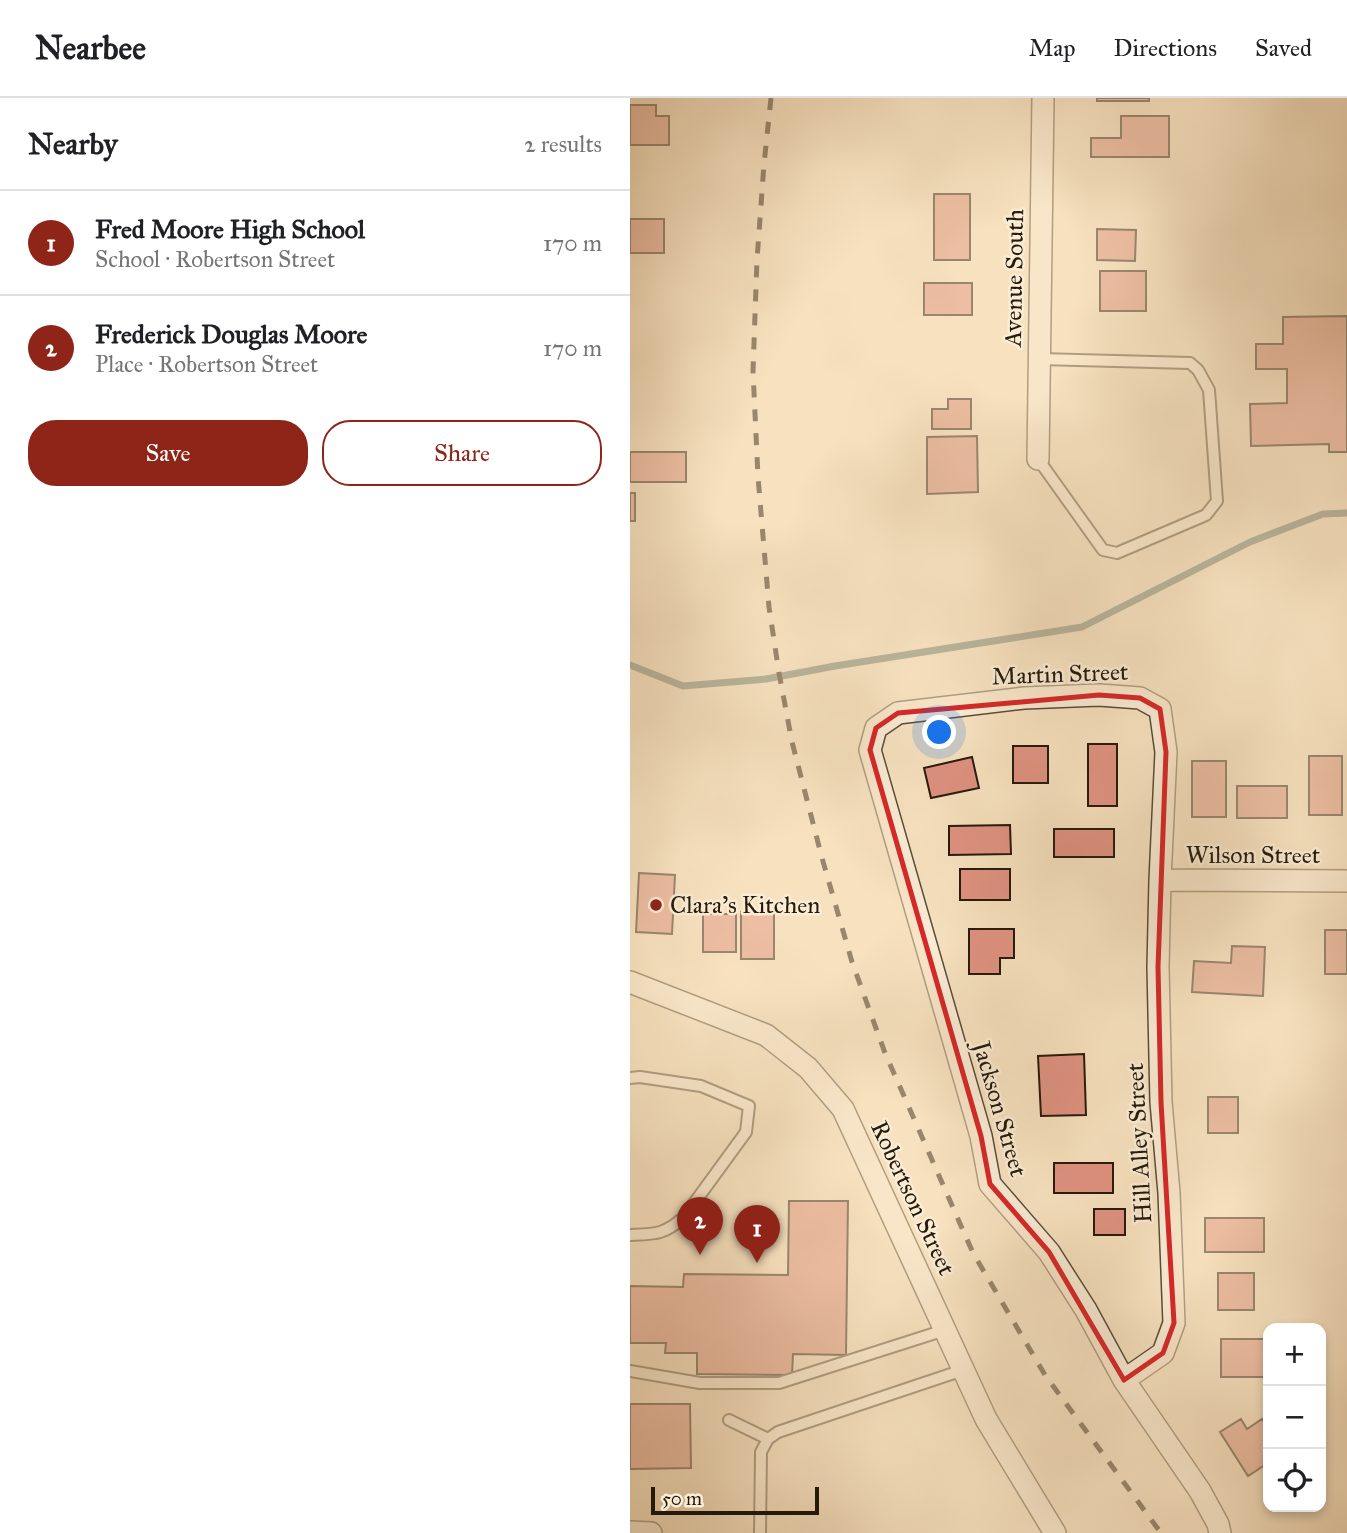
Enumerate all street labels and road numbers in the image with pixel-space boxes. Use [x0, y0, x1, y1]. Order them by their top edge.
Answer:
street label: Avenue South [998, 209, 1030, 348]
street label: Martin Street [991, 657, 1129, 691]
street label: Wilson Street [1186, 840, 1321, 870]
street label: Jackson Street [966, 1035, 1034, 1181]
street label: Hill Alley Street [1120, 1062, 1158, 1224]
street label: Robertson Street [864, 1116, 962, 1280]

